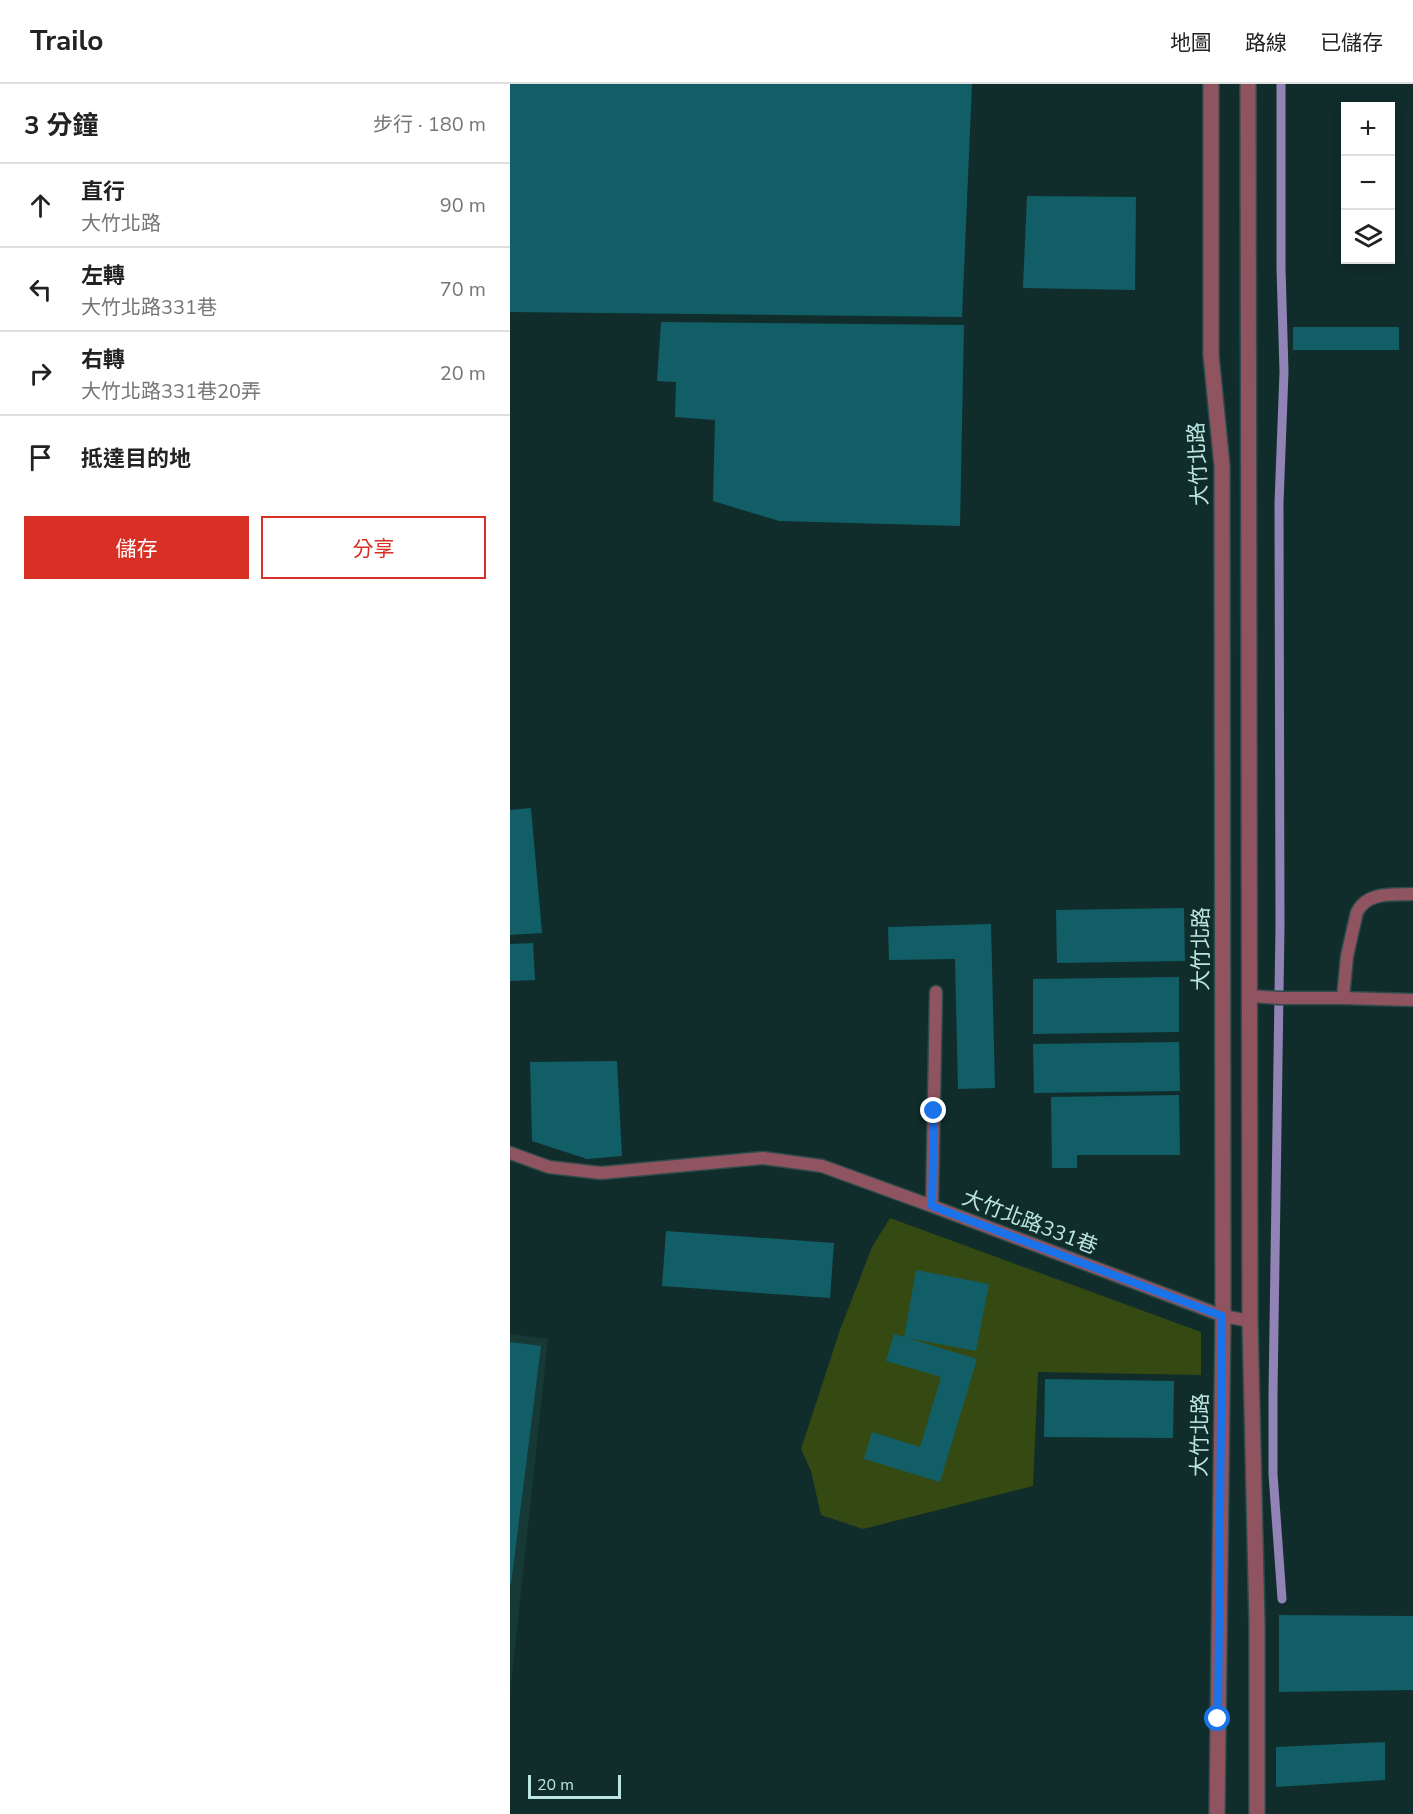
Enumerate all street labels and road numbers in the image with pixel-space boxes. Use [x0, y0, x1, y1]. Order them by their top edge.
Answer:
street label: 大竹北路 [1182, 421, 1214, 507]
street label: 大竹北路 [1187, 907, 1215, 991]
street label: 大竹北路331巷 [958, 1183, 1102, 1261]
street label: 大竹北路 [1185, 1393, 1215, 1477]

